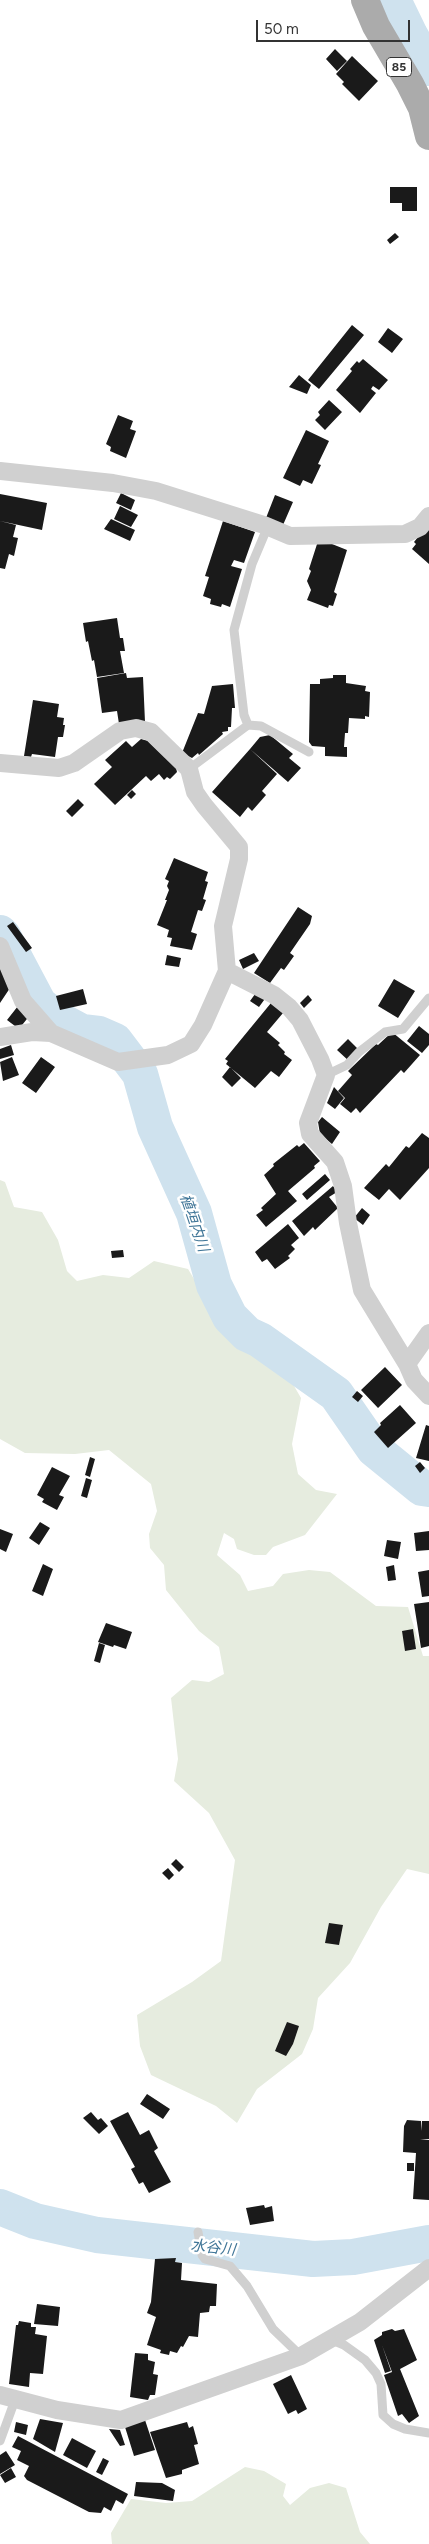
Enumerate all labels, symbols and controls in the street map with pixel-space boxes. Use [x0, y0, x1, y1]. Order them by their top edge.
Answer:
scale bar [259, 10, 413, 42]
text: 50 m [264, 20, 299, 38]
road number: 85 [386, 58, 412, 76]
water label: 植垣内川 [176, 1192, 212, 1254]
water label: 水谷川 [190, 2237, 236, 2259]

